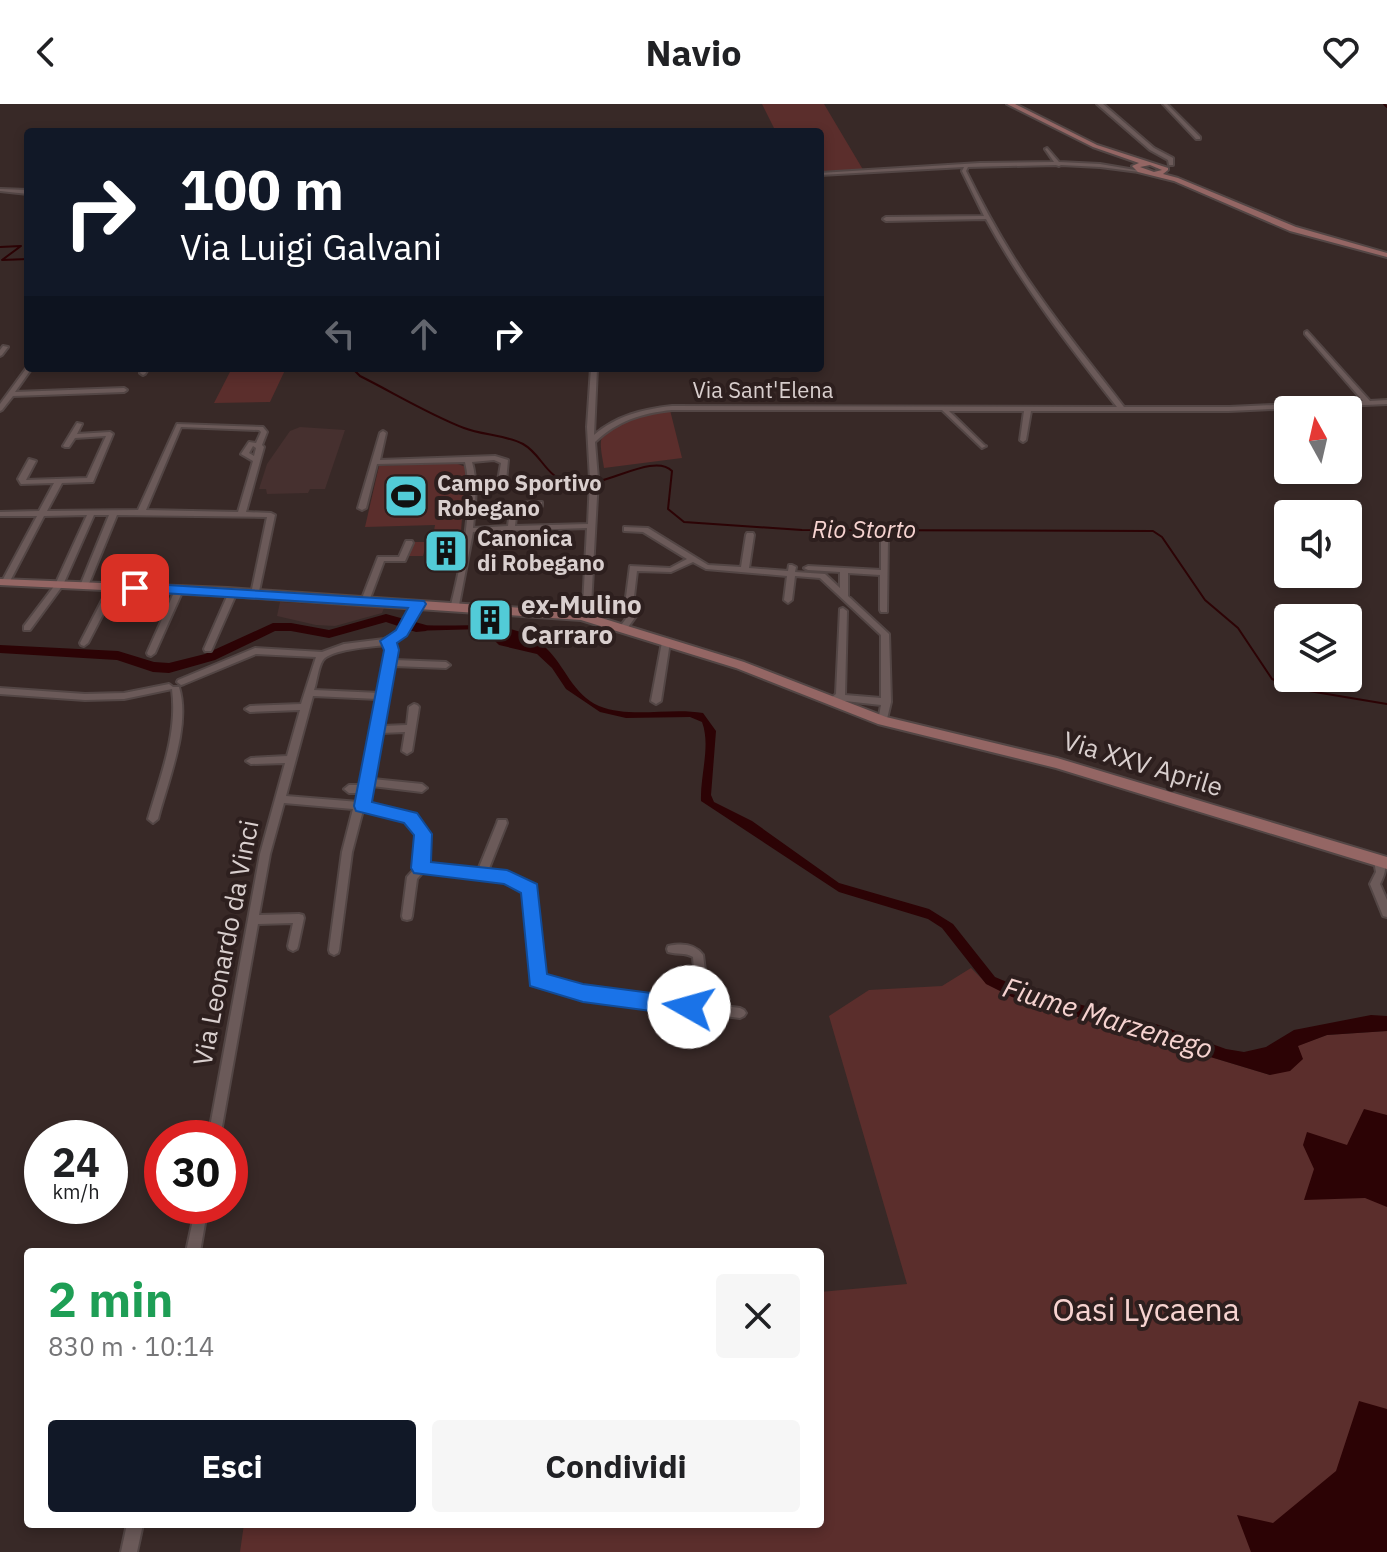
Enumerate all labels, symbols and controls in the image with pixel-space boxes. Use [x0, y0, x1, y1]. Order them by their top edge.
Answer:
text: Navio [645, 29, 742, 76]
icon: back [24, 30, 68, 74]
icon: heart [1319, 30, 1363, 74]
text: 100 m [180, 153, 344, 225]
icon: right [48, 160, 152, 264]
text: Via Luigi Galvani [180, 223, 442, 270]
icon: left [318, 312, 362, 356]
icon: ahead [402, 312, 446, 356]
icon: right [486, 312, 530, 356]
street label: Via Sant'Elena [692, 375, 834, 404]
north arrow [1274, 396, 1362, 484]
map controls [1274, 396, 1362, 692]
place label: Campo Sportivo Robegano [437, 468, 602, 522]
sports icon: Campo Sportivo Robegano [382, 472, 430, 520]
button: sound [1274, 500, 1362, 588]
water label: Rio Storto [812, 513, 916, 545]
place label: Canonica di Robegano [477, 523, 605, 577]
building icon: Canonica di Robegano [422, 527, 470, 575]
pin [101, 554, 169, 622]
icon: arrive [113, 566, 157, 610]
place label: ex-Mulino Carraro [521, 587, 642, 651]
building icon: ex-Mulino Carraro [466, 596, 514, 644]
button: layers [1274, 604, 1362, 692]
street label: Via XXV Aprile [1059, 723, 1227, 803]
street label: Via Leonardo da Vinci [185, 817, 266, 1069]
position arrow [647, 965, 731, 1049]
water label: Fiume Marzenego [999, 968, 1218, 1067]
speed limit sign: 30 [144, 1120, 248, 1224]
text: 24 [52, 1136, 100, 1188]
text: km/h [52, 1178, 100, 1205]
text: 2 min [48, 1268, 173, 1330]
button: close [716, 1274, 800, 1358]
park label: Oasi Lycaena [1052, 1288, 1240, 1330]
text: 830 m · 10:14 [48, 1329, 214, 1363]
button: Esci [48, 1420, 416, 1512]
button: Condividi [432, 1420, 800, 1512]

